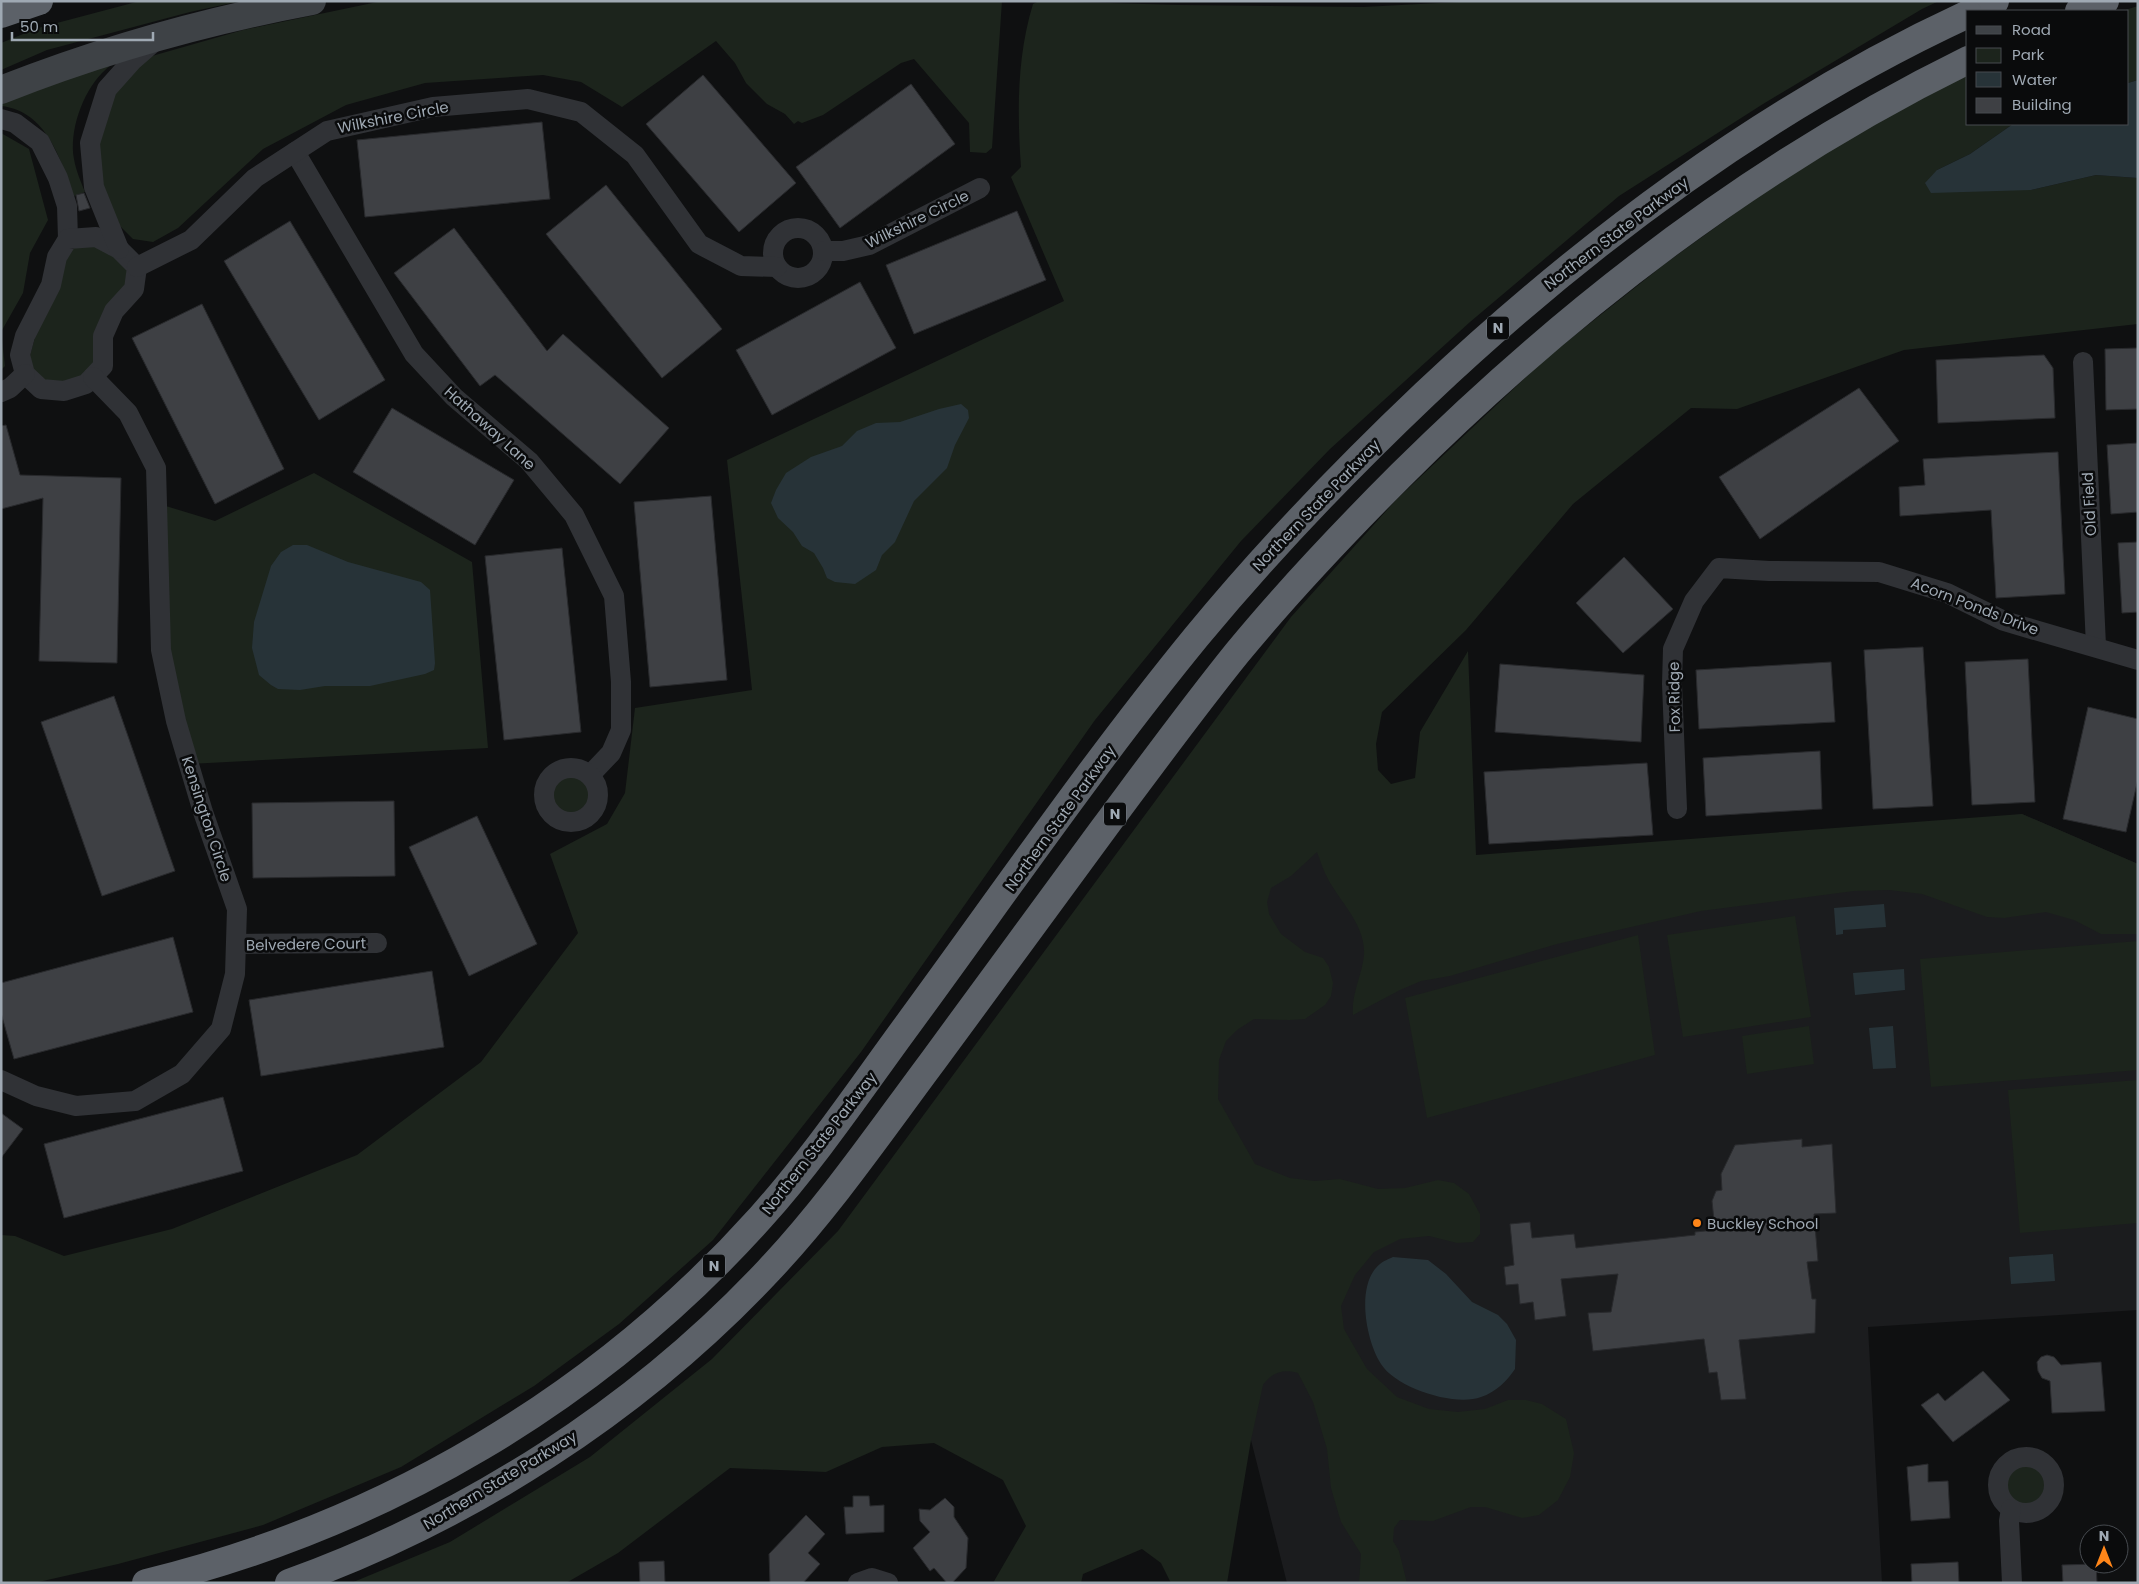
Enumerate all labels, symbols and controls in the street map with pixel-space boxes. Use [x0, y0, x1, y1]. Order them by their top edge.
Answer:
scale bar [12, 10, 154, 42]
legend [1966, 10, 2129, 125]
text: 50 m [20, 16, 58, 37]
text: Road [2012, 19, 2051, 40]
text: Park [2012, 44, 2044, 65]
text: Water [2012, 69, 2058, 90]
text: Building [2012, 94, 2072, 115]
street label: Wilkshire Circle [336, 96, 450, 138]
street label: Northern State Parkway [1540, 171, 1693, 294]
street label: Wilkshire Circle [862, 185, 972, 253]
road number: N [1487, 316, 1509, 339]
street label: Hathaway Lane [440, 381, 540, 475]
street label: Northern State Parkway [1247, 434, 1385, 575]
street label: Old Field [2077, 471, 2101, 537]
street label: Acorn Ponds Drive [1908, 572, 2042, 640]
street label: Fox Ridge [1663, 661, 1685, 733]
street label: Northern State Parkway [1000, 740, 1120, 895]
street label: Kensington Circle [177, 754, 237, 884]
road number: N [1104, 802, 1126, 826]
street label: Belvedere Court [246, 932, 366, 956]
street label: Northern State Parkway [757, 1067, 882, 1219]
place label: Buckley School [1707, 1213, 1818, 1234]
marker: Buckley School [1691, 1217, 1703, 1229]
road number: N [703, 1254, 725, 1278]
street label: Northern State Parkway [419, 1426, 581, 1534]
north arrow [2079, 1524, 2129, 1574]
text: N [2099, 1526, 2109, 1546]

